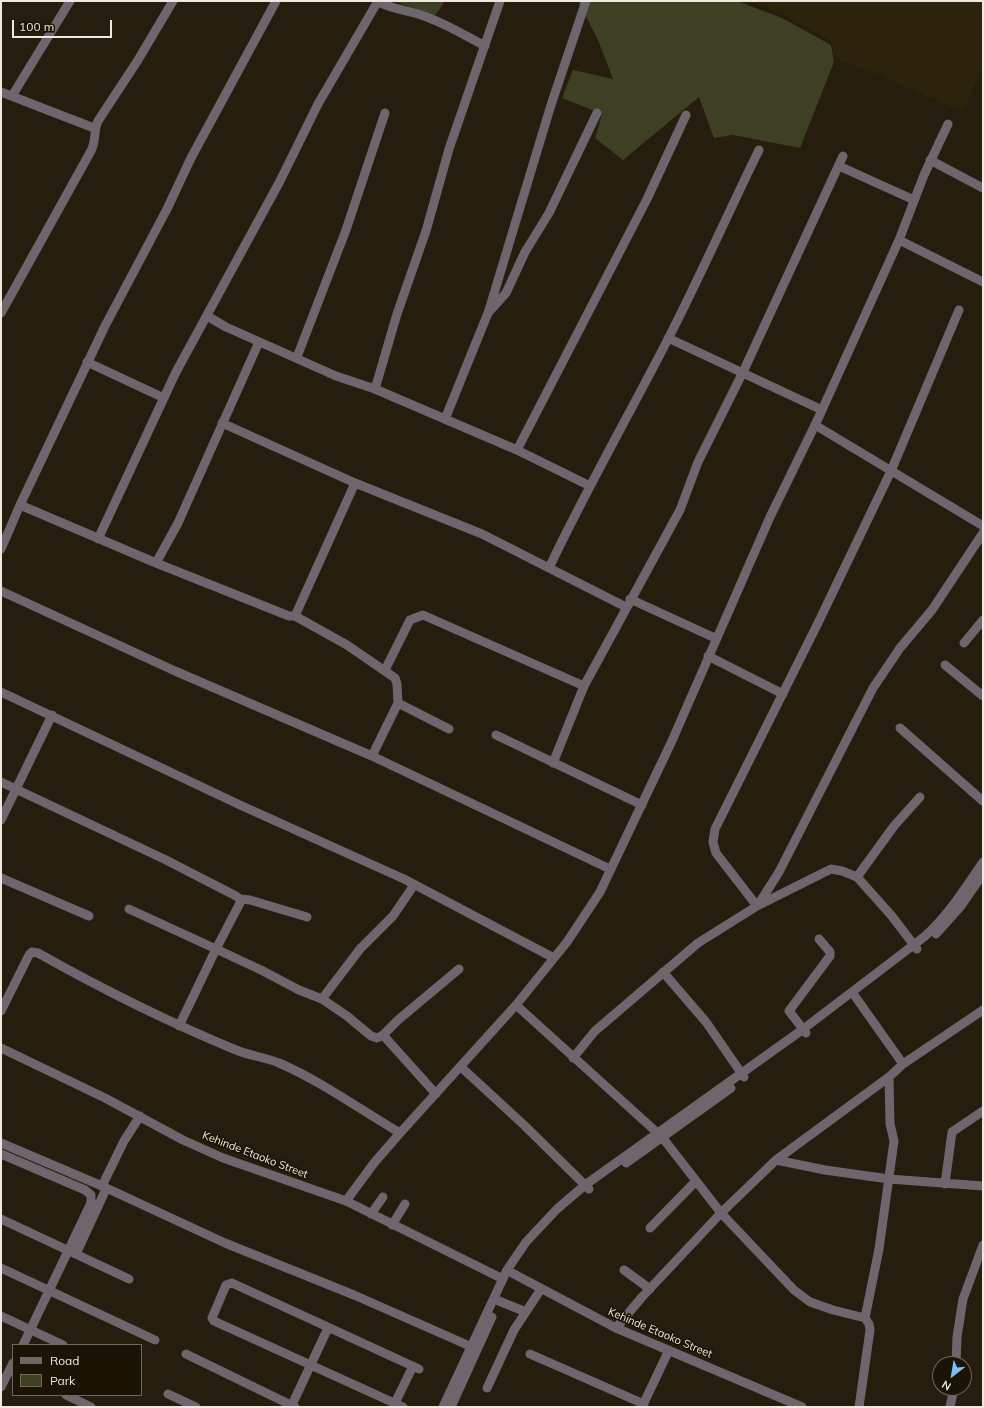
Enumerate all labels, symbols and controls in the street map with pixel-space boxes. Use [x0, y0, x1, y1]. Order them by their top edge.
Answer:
scale bar [14, 12, 114, 38]
text: 100 m [19, 19, 54, 34]
street label: Kehinde Etaoko Street [200, 1129, 310, 1181]
street label: Kehinde Etaoko Street [606, 1305, 714, 1361]
legend [12, 1344, 142, 1396]
text: Road [50, 1353, 79, 1368]
north arrow [932, 1356, 972, 1396]
text: Park [50, 1373, 75, 1388]
text: N [939, 1377, 954, 1394]

